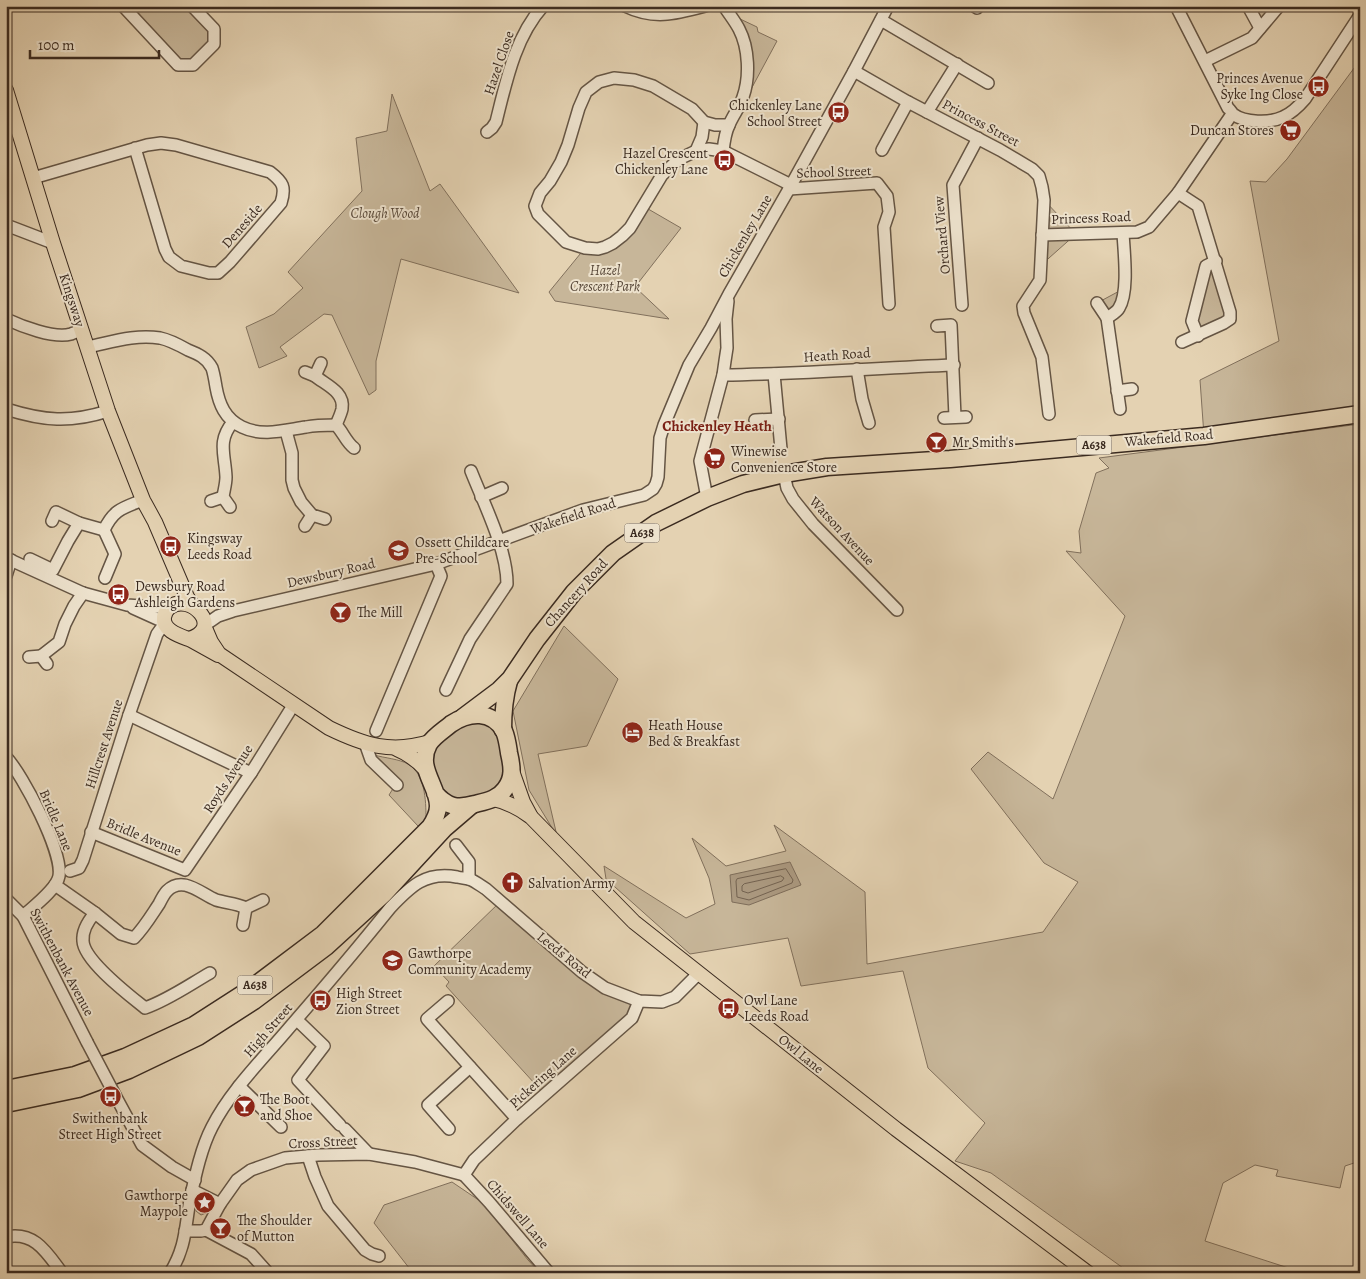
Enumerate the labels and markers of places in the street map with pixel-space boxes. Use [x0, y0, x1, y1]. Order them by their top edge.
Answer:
place label: Princes Avenue Syke Ing Close [1216, 69, 1303, 104]
bus stop icon: Princes Avenue Syke Ing Close [1307, 74, 1331, 98]
place label: Chickenley Lane School Street [729, 96, 822, 131]
bus stop icon: Chickenley Lane School Street [826, 101, 850, 125]
supermarket icon: Duncan Stores [1278, 118, 1302, 142]
place label: Duncan Stores [1190, 121, 1274, 140]
place label: Hazel Crescent Chickenley Lane [615, 144, 708, 179]
bus stop icon: Hazel Crescent Chickenley Lane [712, 149, 736, 173]
bar icon: Mr Smith's [924, 430, 948, 454]
place label: Mr Smith's [952, 433, 1014, 452]
place label: Winewise Convenience Store [730, 442, 837, 477]
supermarket icon: Winewise Convenience Store [703, 447, 727, 471]
place label: Kingsway Leeds Road [187, 529, 252, 564]
place label: Ossett Childcare Pre-School [415, 533, 509, 568]
bus stop icon: Kingsway Leeds Road [159, 534, 183, 558]
school or university icon: Ossett Childcare Pre-School [387, 538, 411, 562]
place label: Dewsbury Road Ashleigh Gardens [134, 577, 235, 612]
bus stop icon: Dewsbury Road Ashleigh Gardens [107, 582, 131, 606]
bar icon: The Mill [329, 600, 353, 624]
place label: The Mill [357, 603, 403, 622]
place label: Heath House Bed & Breakfast [648, 716, 740, 751]
hotel icon: Heath House Bed & Breakfast [620, 721, 644, 745]
church icon: Salvation Army [500, 871, 524, 895]
place label: Salvation Army [528, 874, 615, 893]
place label: Gawthorpe Community Academy [408, 944, 532, 979]
school or university icon: Gawthorpe Community Academy [380, 949, 404, 973]
place label: High Street Zion Street [336, 984, 402, 1019]
bus stop icon: High Street Zion Street [308, 989, 332, 1013]
place label: Owl Lane Leeds Road [744, 991, 809, 1026]
bus stop icon: Owl Lane Leeds Road [716, 996, 740, 1020]
bus stop icon: Swithenbank Street High Street [98, 1084, 122, 1108]
place label: The Boot and Shoe [260, 1090, 313, 1125]
bar icon: The Boot and Shoe [232, 1095, 256, 1119]
place label: Swithenbank Street High Street [58, 1109, 162, 1144]
place label: Gawthorpe Maypole [125, 1186, 188, 1221]
place icon: Gawthorpe Maypole [192, 1191, 216, 1215]
place label: The Shoulder of Mutton [237, 1211, 312, 1246]
bar icon: The Shoulder of Mutton [209, 1216, 233, 1240]

